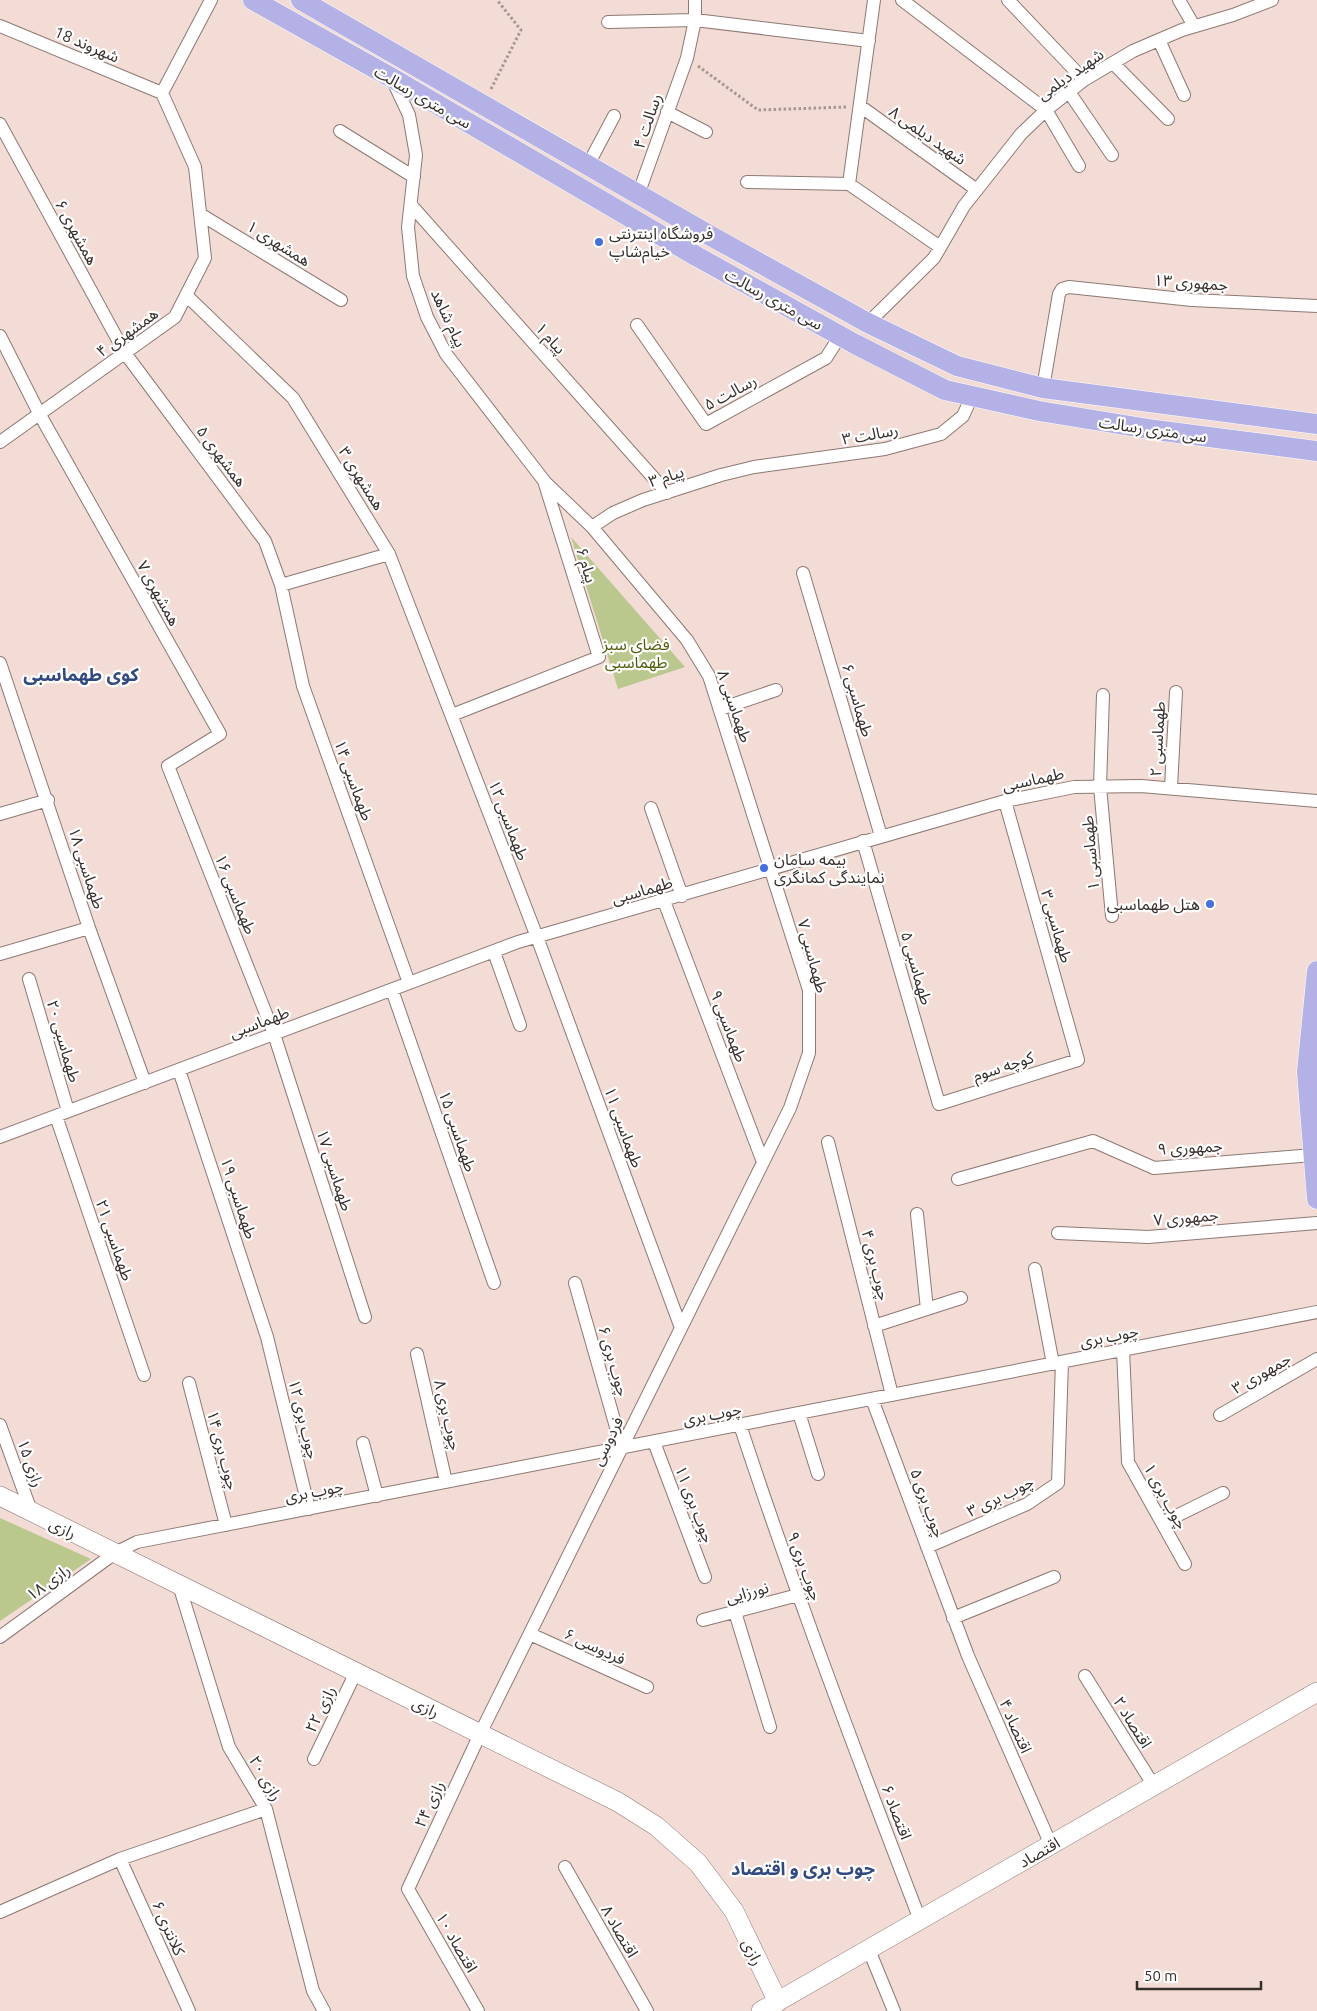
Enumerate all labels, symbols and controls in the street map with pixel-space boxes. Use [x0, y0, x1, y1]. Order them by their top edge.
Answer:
street label: شهروند 18 [51, 22, 122, 67]
street label: شهید دیلمی [1033, 45, 1107, 104]
street label: سی متری رسالت [371, 62, 475, 133]
street label: ۴ رسالت [629, 91, 666, 151]
street label: ۸ شهید دیلمی [885, 102, 970, 169]
street label: ۶ همشهری [51, 196, 102, 268]
street label: ۱ همشهری [243, 216, 314, 270]
place label: فروشگاه اینترنتی خیام‌شاپ [609, 224, 713, 264]
marker: فروشگاه اینترنتی خیام‌شاپ [593, 236, 605, 248]
street label: سی متری رسالت [722, 265, 826, 334]
street label: ۱۳ جمهوری [1153, 270, 1229, 295]
street label: پیام شاهد [424, 286, 470, 351]
street label: همشهری ۴ [93, 304, 162, 361]
street label: ۱ پیام [529, 319, 570, 360]
street label: ۵ رسالت [701, 371, 760, 414]
street label: سی متری رسالت [1098, 413, 1208, 446]
street label: ۳ رسالت [840, 420, 900, 449]
street label: ۵ همشهری [193, 422, 251, 491]
street label: ۳ همشهری [335, 443, 389, 514]
street label: ۳ پیام [646, 462, 687, 494]
street label: ۶ پیام [569, 545, 601, 586]
street label: ۷ همشهری [133, 557, 184, 629]
park label: فضای سبز طهماسبی [601, 635, 670, 672]
street label: ۶ طهماسبی [838, 661, 877, 739]
district label: کوی طهماسبی [23, 664, 140, 685]
street label: ۸ طهماسبی [713, 667, 756, 745]
street label: ۲ طهماسبی [1146, 701, 1169, 777]
street label: ۱۴ طهماسبی [330, 737, 377, 823]
street label: طهماسبی [1000, 764, 1066, 795]
street label: ۱۲ طهماسبی [485, 777, 533, 863]
street label: ۱ طهماسبی [1078, 814, 1103, 891]
street label: ۱۸ طهماسبی [64, 825, 109, 911]
place label: بیمه سامان نمایندگی کمانگری [774, 850, 884, 887]
street label: ۱۶ طهماسبی [211, 851, 260, 937]
marker: بیمه سامان نمایندگی کمانگری [758, 862, 770, 874]
street label: طهماسبی [609, 873, 675, 908]
street label: ۳ طهماسبی [1037, 887, 1076, 965]
place label: هتل طهماسبی [1107, 895, 1200, 914]
marker: هتل طهماسبی [1204, 898, 1216, 910]
street label: ۷ طهماسبی [794, 917, 832, 995]
street label: ۵ طهماسبی [897, 929, 936, 1007]
street label: ۹ طهماسبی [706, 988, 751, 1065]
street label: ۲۰ طهماسبی [43, 998, 84, 1085]
street label: طهماسبی [227, 1002, 292, 1043]
street label: کوچه سوم [970, 1048, 1037, 1088]
street label: ۱۱ طهماسبی [600, 1084, 647, 1170]
street label: ۱۵ طهماسبی [435, 1088, 480, 1174]
street label: ۱۷ طهماسبی [312, 1127, 357, 1213]
street label: ۹ جمهوری [1157, 1136, 1223, 1159]
street label: ۱۹ طهماسبی [216, 1155, 261, 1241]
street label: ۲۱ طهماسبی [92, 1197, 137, 1283]
street label: ۷ جمهوری [1153, 1205, 1219, 1230]
street label: ۴ چوب بری [857, 1228, 893, 1303]
street label: چوب بری [1078, 1322, 1140, 1353]
street label: ۶ چوب بری [593, 1324, 633, 1399]
street label: ۳ جمهوری [1228, 1349, 1294, 1398]
street label: ۱۲ چوب بری [283, 1377, 323, 1461]
street label: ۸ چوب بری [429, 1378, 465, 1453]
street label: چوب بری [681, 1400, 743, 1431]
street label: ۱۴ چوب بری [202, 1408, 242, 1492]
street label: فردوسی [587, 1414, 627, 1469]
street label: ۱۵ رازی [14, 1437, 48, 1490]
street label: ۱ چوب بری [1139, 1460, 1191, 1533]
street label: ۱۱ چوب بری [670, 1463, 718, 1546]
street label: ۵ چوب بری [905, 1466, 949, 1541]
street label: ۳ چوب بری [964, 1472, 1037, 1522]
street label: چوب بری [283, 1477, 345, 1508]
street label: رازی [46, 1514, 79, 1543]
street label: ۹ چوب بری [782, 1529, 826, 1604]
street label: رازی ۱۸ [23, 1560, 74, 1605]
street label: نورزایی [724, 1578, 771, 1607]
street label: فردوسی ۶ [561, 1624, 628, 1669]
street label: رازی ۲۲ [301, 1683, 340, 1736]
street label: رازی [409, 1693, 442, 1722]
street label: ۲ اقتصاد [1110, 1693, 1156, 1751]
street label: ۴ اقتصاد [996, 1696, 1036, 1756]
street label: رازی ۲۰ [245, 1752, 286, 1804]
street label: رازی ۲۴ [410, 1778, 448, 1831]
street label: ۶ اقتصاد [878, 1782, 916, 1842]
street label: اقتصاد [1015, 1833, 1063, 1871]
district label: چوب بری و اقتصاد [731, 1858, 875, 1881]
street label: کلانتری ۶ [148, 1898, 189, 1959]
street label: ۸ اقتصاد [598, 1902, 642, 1960]
street label: ۱۰ اقتصاد [433, 1909, 481, 1975]
street label: رازی [738, 1936, 767, 1969]
scale bar [1137, 1958, 1261, 1990]
text: 50 m [1144, 1967, 1177, 1984]

